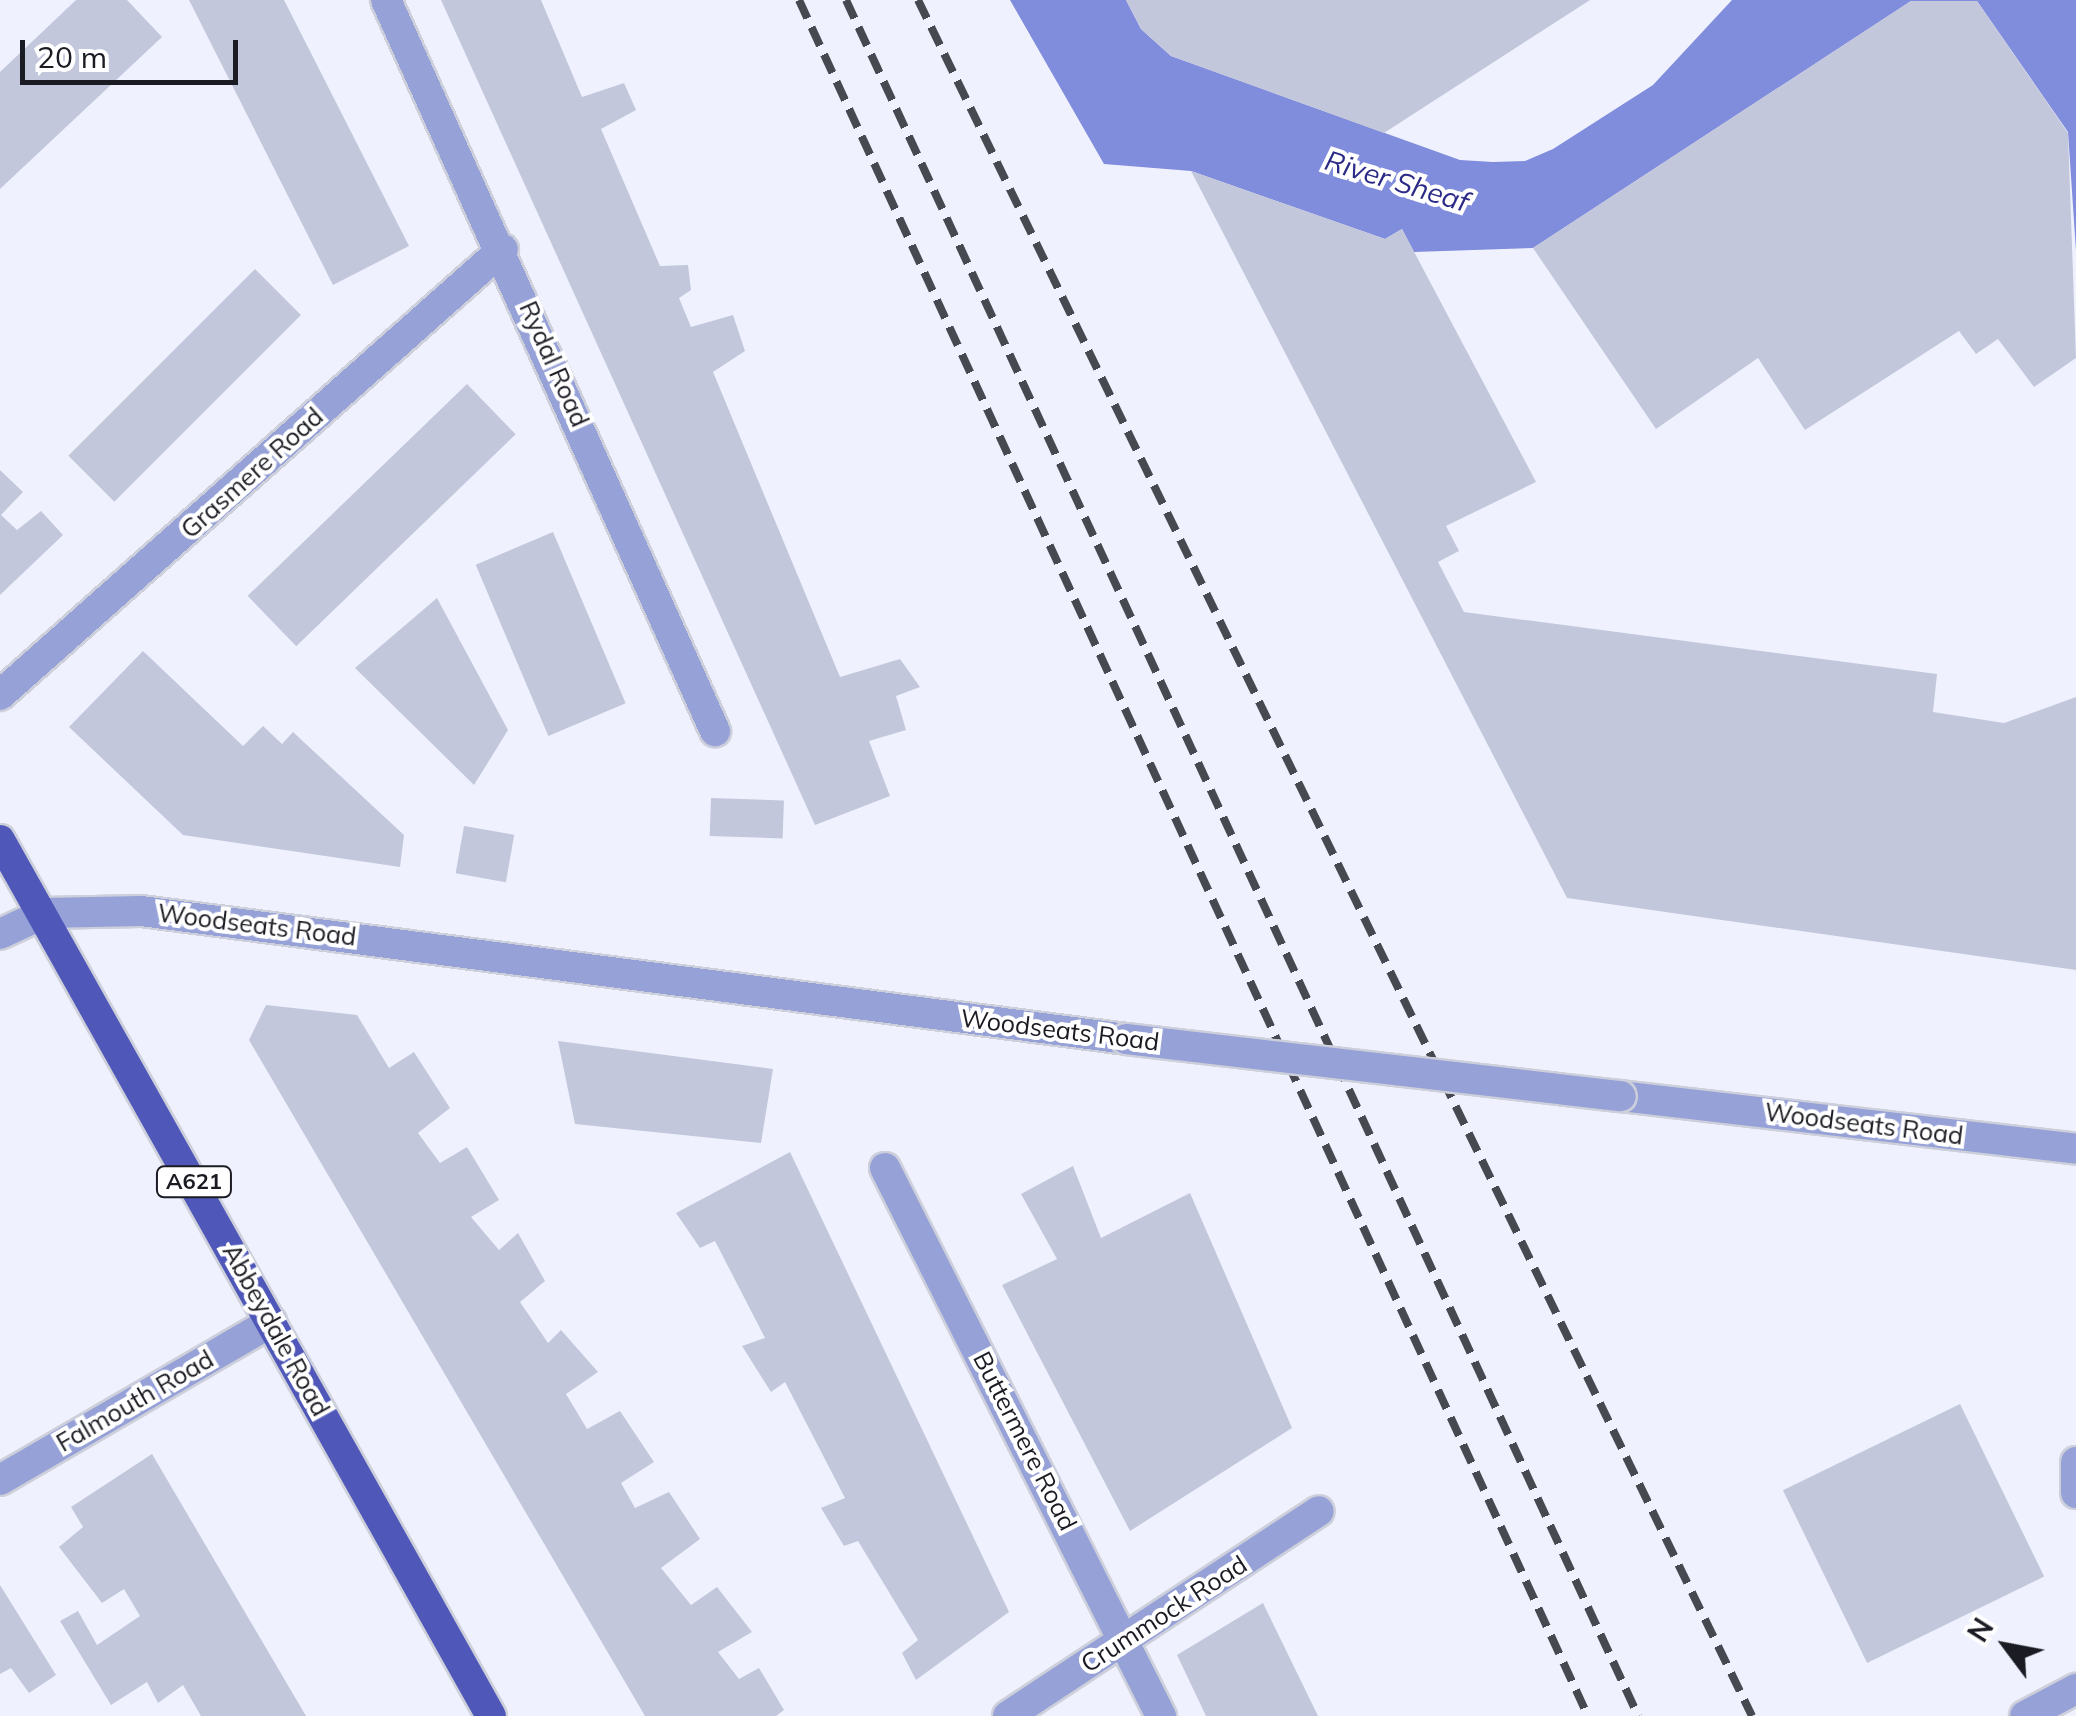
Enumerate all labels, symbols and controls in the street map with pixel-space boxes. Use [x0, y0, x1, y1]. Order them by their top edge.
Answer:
scale bar [25, 20, 242, 82]
text: 20 m [37, 38, 107, 76]
water label: River Sheaf [1321, 143, 1473, 219]
street label: Rydal Road [513, 297, 595, 431]
street label: Grasmere Road [175, 401, 329, 545]
street label: Woodseats Road [156, 898, 358, 952]
street label: Woodseats Road [959, 1003, 1161, 1057]
street label: Woodseats Road [1763, 1097, 1965, 1151]
road number: A621 [154, 1165, 234, 1199]
street label: Abbeydale Road [216, 1239, 336, 1421]
street label: Falmouth Road [51, 1344, 219, 1458]
street label: Buttermere Road [967, 1346, 1083, 1536]
street label: Crummock Road [1075, 1549, 1253, 1679]
north arrow [1956, 1596, 2056, 1696]
text: N [1960, 1612, 2001, 1648]

